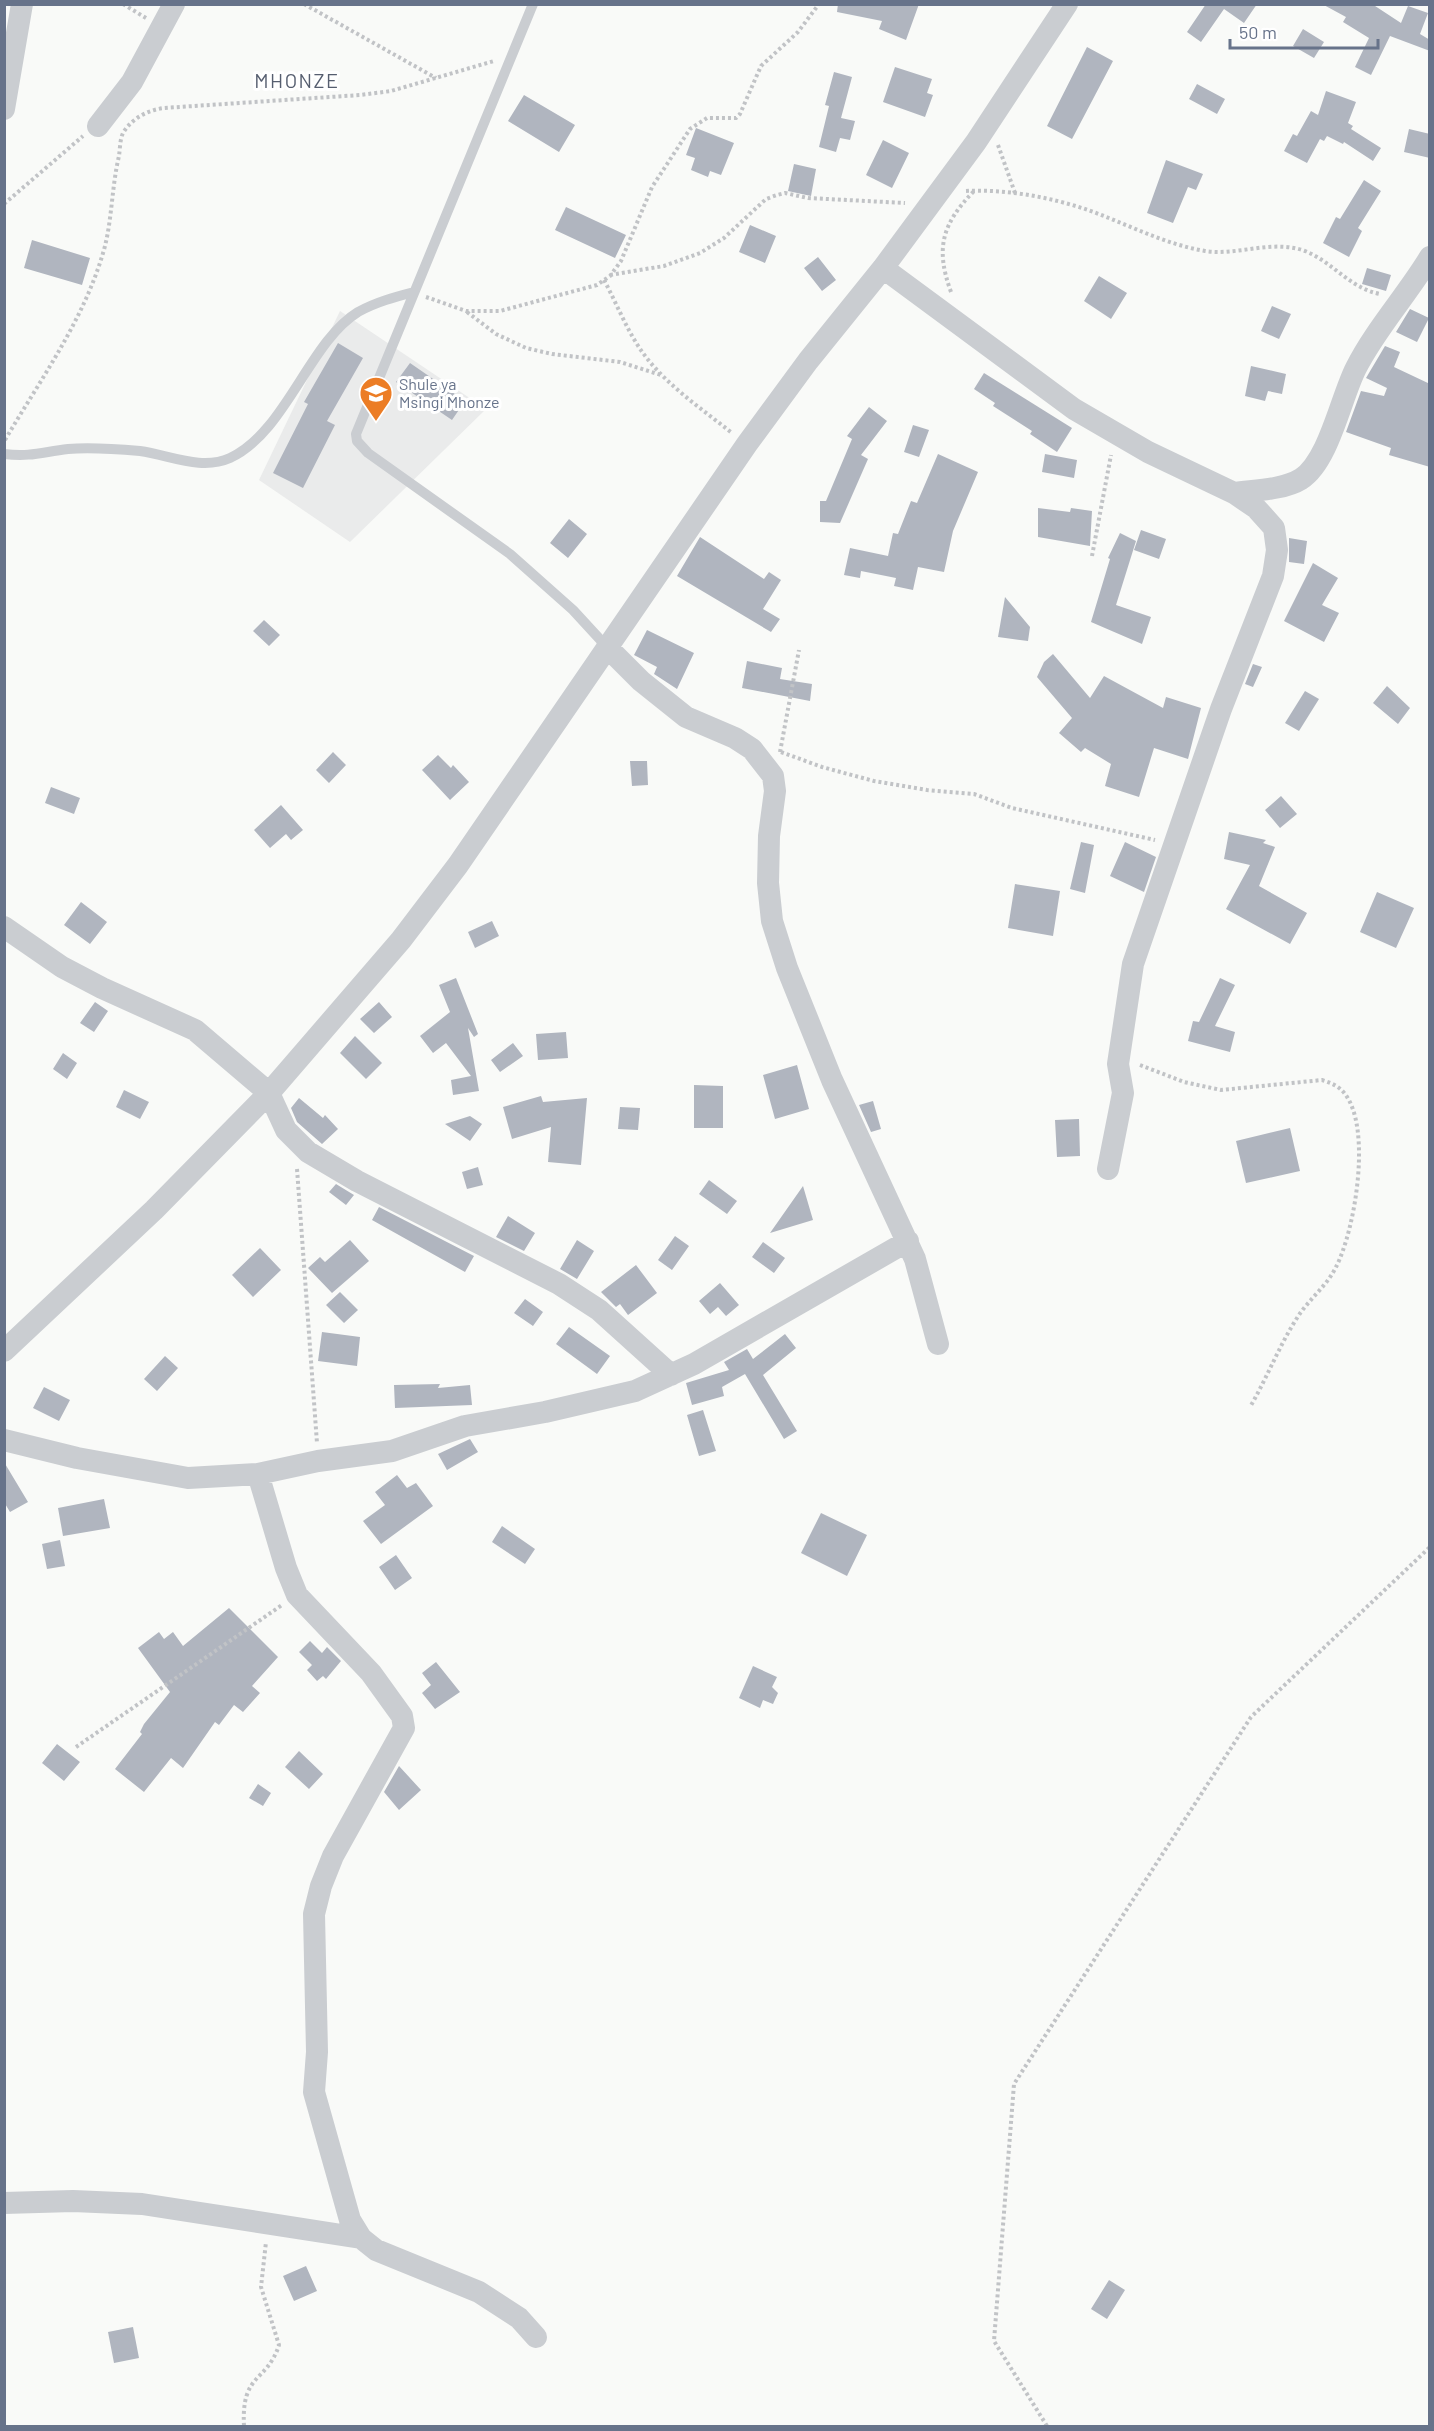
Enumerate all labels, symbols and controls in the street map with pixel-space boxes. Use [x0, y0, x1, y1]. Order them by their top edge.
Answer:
scale bar [1230, 12, 1378, 50]
text: 50 m [1239, 21, 1277, 43]
district label: MHONZE [254, 68, 340, 92]
place label: Shule ya Msingi Mhonze [399, 374, 500, 411]
school or university icon: Shule ya Msingi Mhonze [358, 375, 394, 422]

